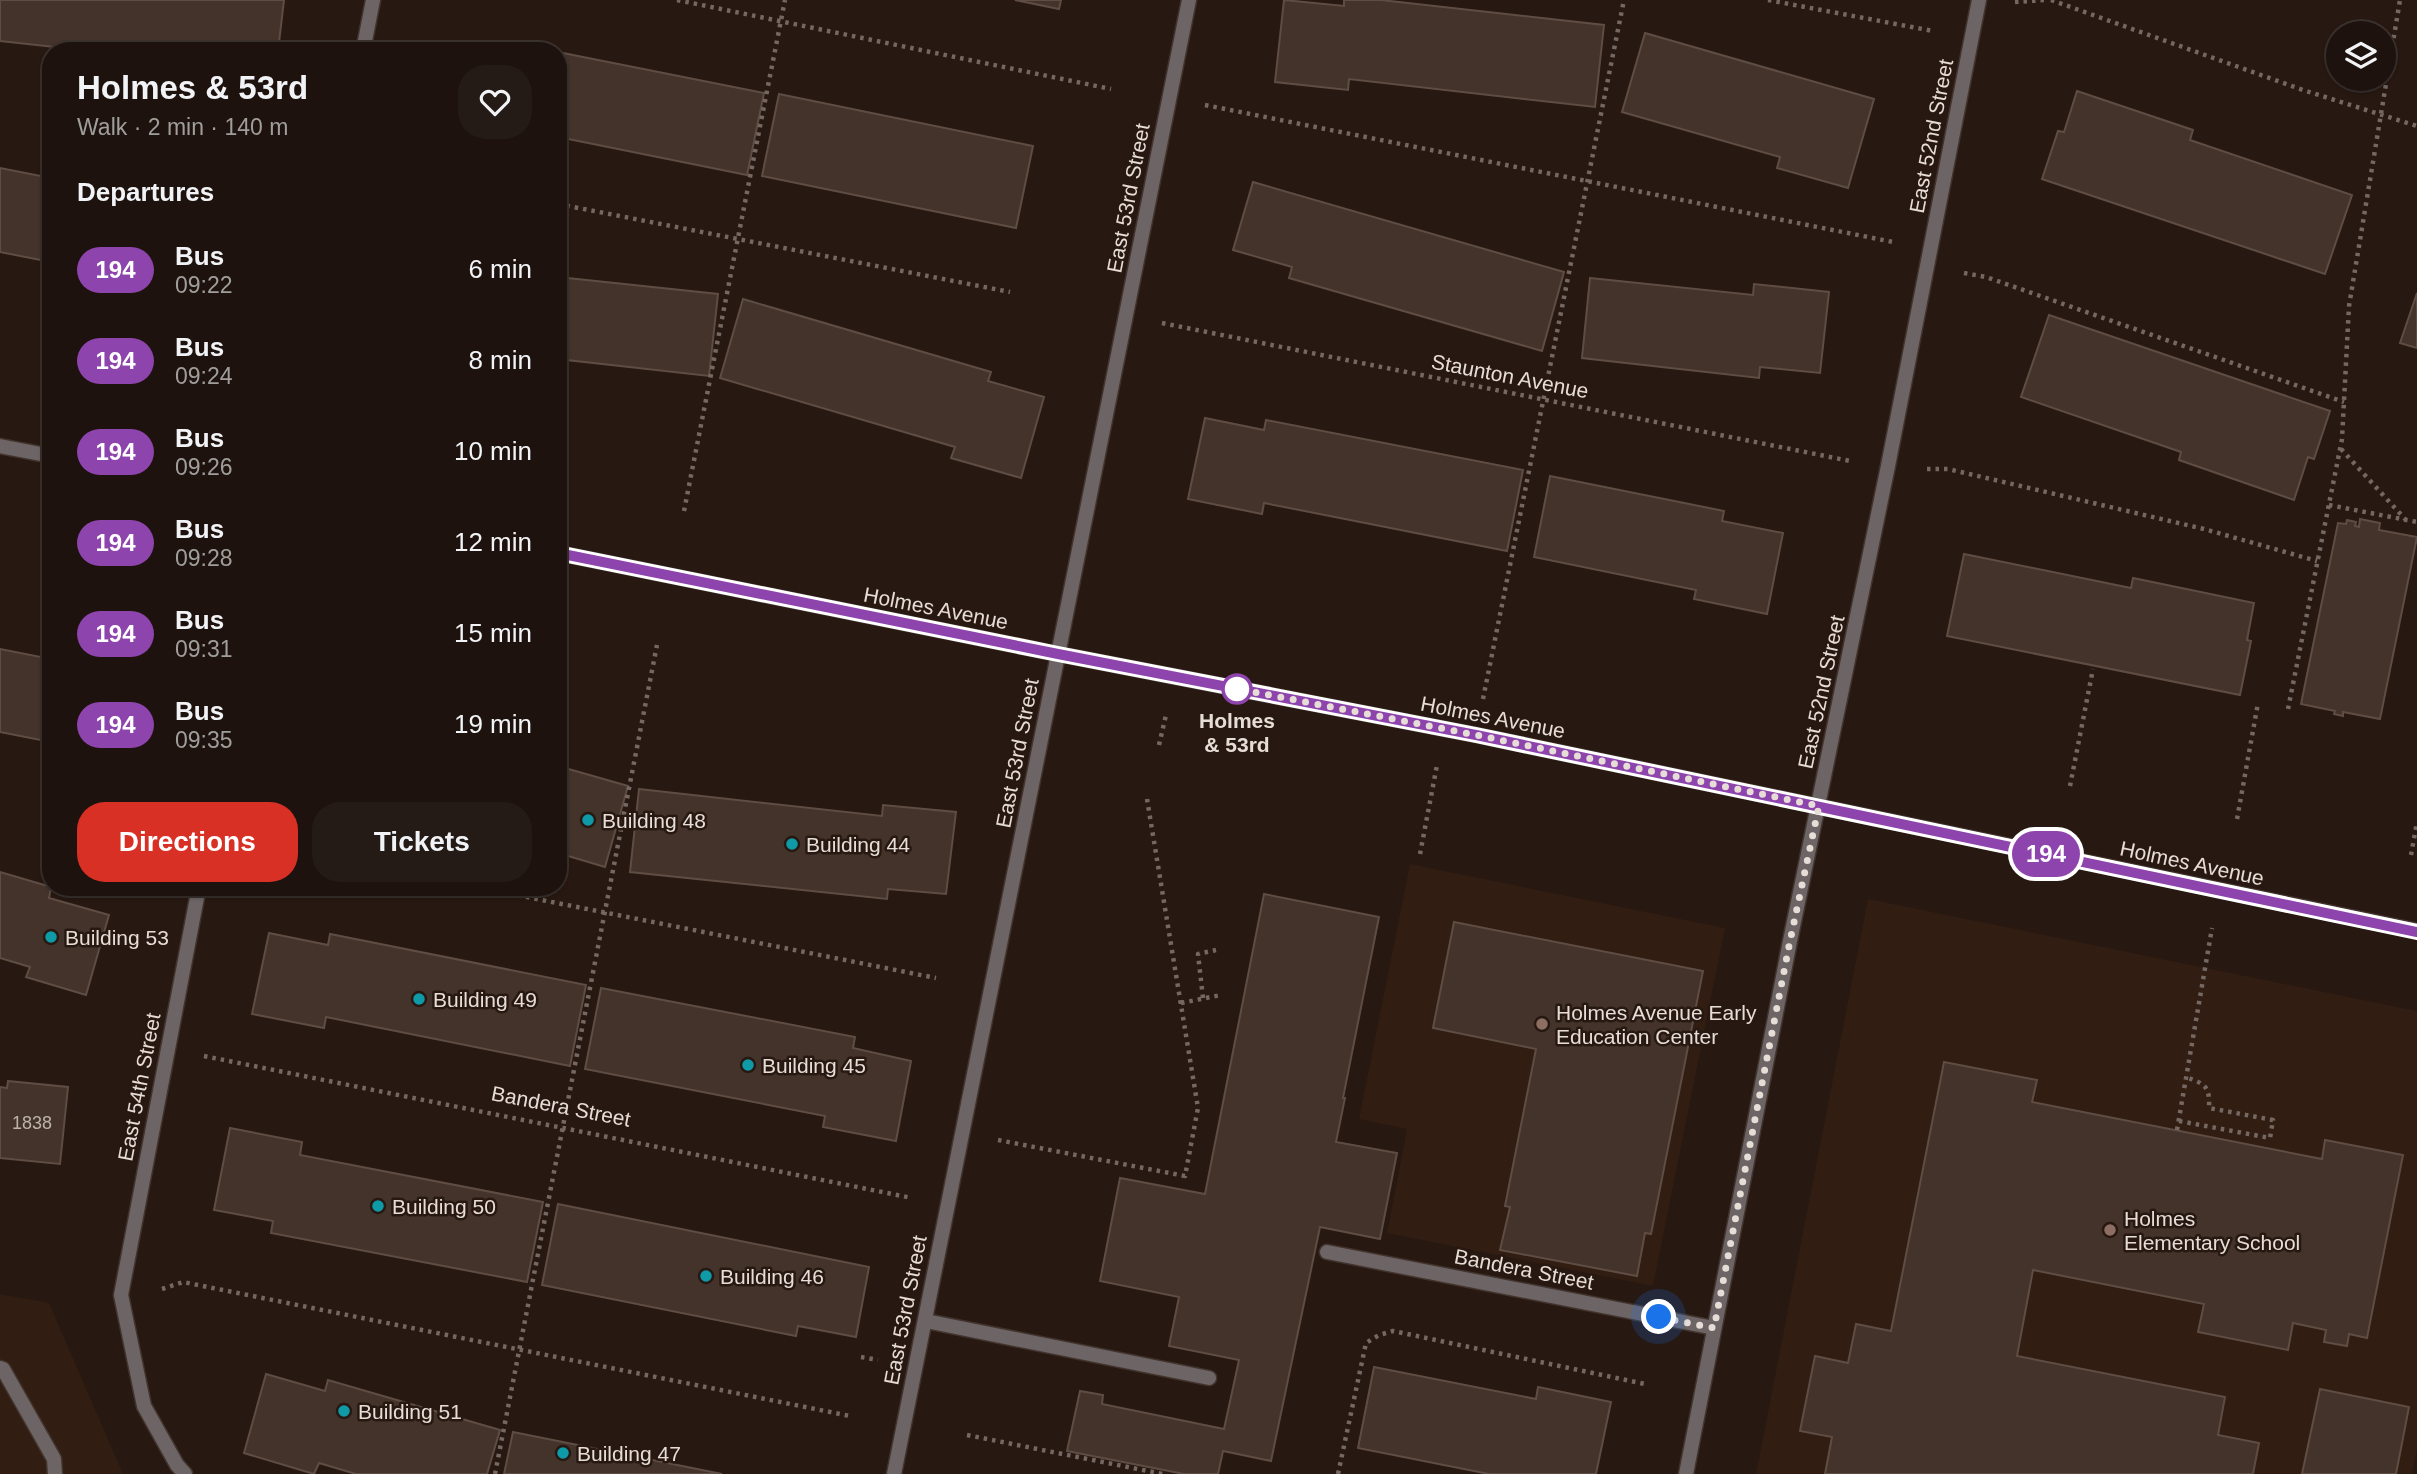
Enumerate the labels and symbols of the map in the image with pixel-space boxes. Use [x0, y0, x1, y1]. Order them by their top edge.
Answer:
street label: East 52nd Street [1905, 57, 1957, 215]
street label: East 53rd Street [1102, 121, 1154, 275]
street label: Staunton Avenue [1429, 349, 1591, 403]
street label: Holmes Avenue [862, 583, 1010, 633]
street label: East 52nd Street [1793, 613, 1849, 771]
marker: Holmes & 53rd [1222, 674, 1252, 704]
street label: East 53rd Street [991, 676, 1043, 830]
street label: Holmes Avenue [1419, 692, 1567, 742]
place label: Holmes & 53rd [1199, 709, 1275, 756]
place label: Building 48 [602, 809, 706, 832]
marker: Building 48 [580, 812, 596, 828]
line badge: 194 [2006, 831, 2086, 877]
place label: Building 44 [806, 833, 910, 856]
marker: Building 44 [784, 836, 800, 852]
street label: Holmes Avenue [2118, 837, 2266, 889]
place label: Building 53 [65, 926, 169, 949]
marker: Building 53 [43, 929, 59, 945]
place label: Building 49 [433, 988, 537, 1011]
marker: Building 49 [411, 991, 427, 1007]
place label: Holmes Avenue Early Education Center [1556, 1001, 1757, 1048]
street label: East 54th Street [113, 1011, 165, 1163]
marker: Holmes Avenue Early Education Center [1534, 1016, 1550, 1032]
place label: Building 45 [762, 1054, 866, 1077]
marker: Building 45 [740, 1057, 756, 1073]
street label: Bandera Street [489, 1081, 633, 1131]
house number: 1838 [12, 1113, 52, 1133]
place label: Building 50 [392, 1195, 496, 1218]
marker: Building 50 [370, 1198, 386, 1214]
place label: Holmes Elementary School [2124, 1207, 2300, 1254]
marker: Holmes Elementary School [2102, 1222, 2118, 1238]
street label: East 53rd Street [879, 1233, 931, 1387]
street label: Bandera Street [1452, 1244, 1596, 1294]
place label: Building 46 [720, 1265, 824, 1288]
marker: Building 46 [698, 1268, 714, 1284]
your location [1641, 1299, 1676, 1334]
place label: Building 51 [358, 1400, 462, 1423]
marker: Building 51 [336, 1403, 352, 1419]
place label: Building 47 [577, 1442, 681, 1465]
marker: Building 47 [555, 1445, 571, 1461]

